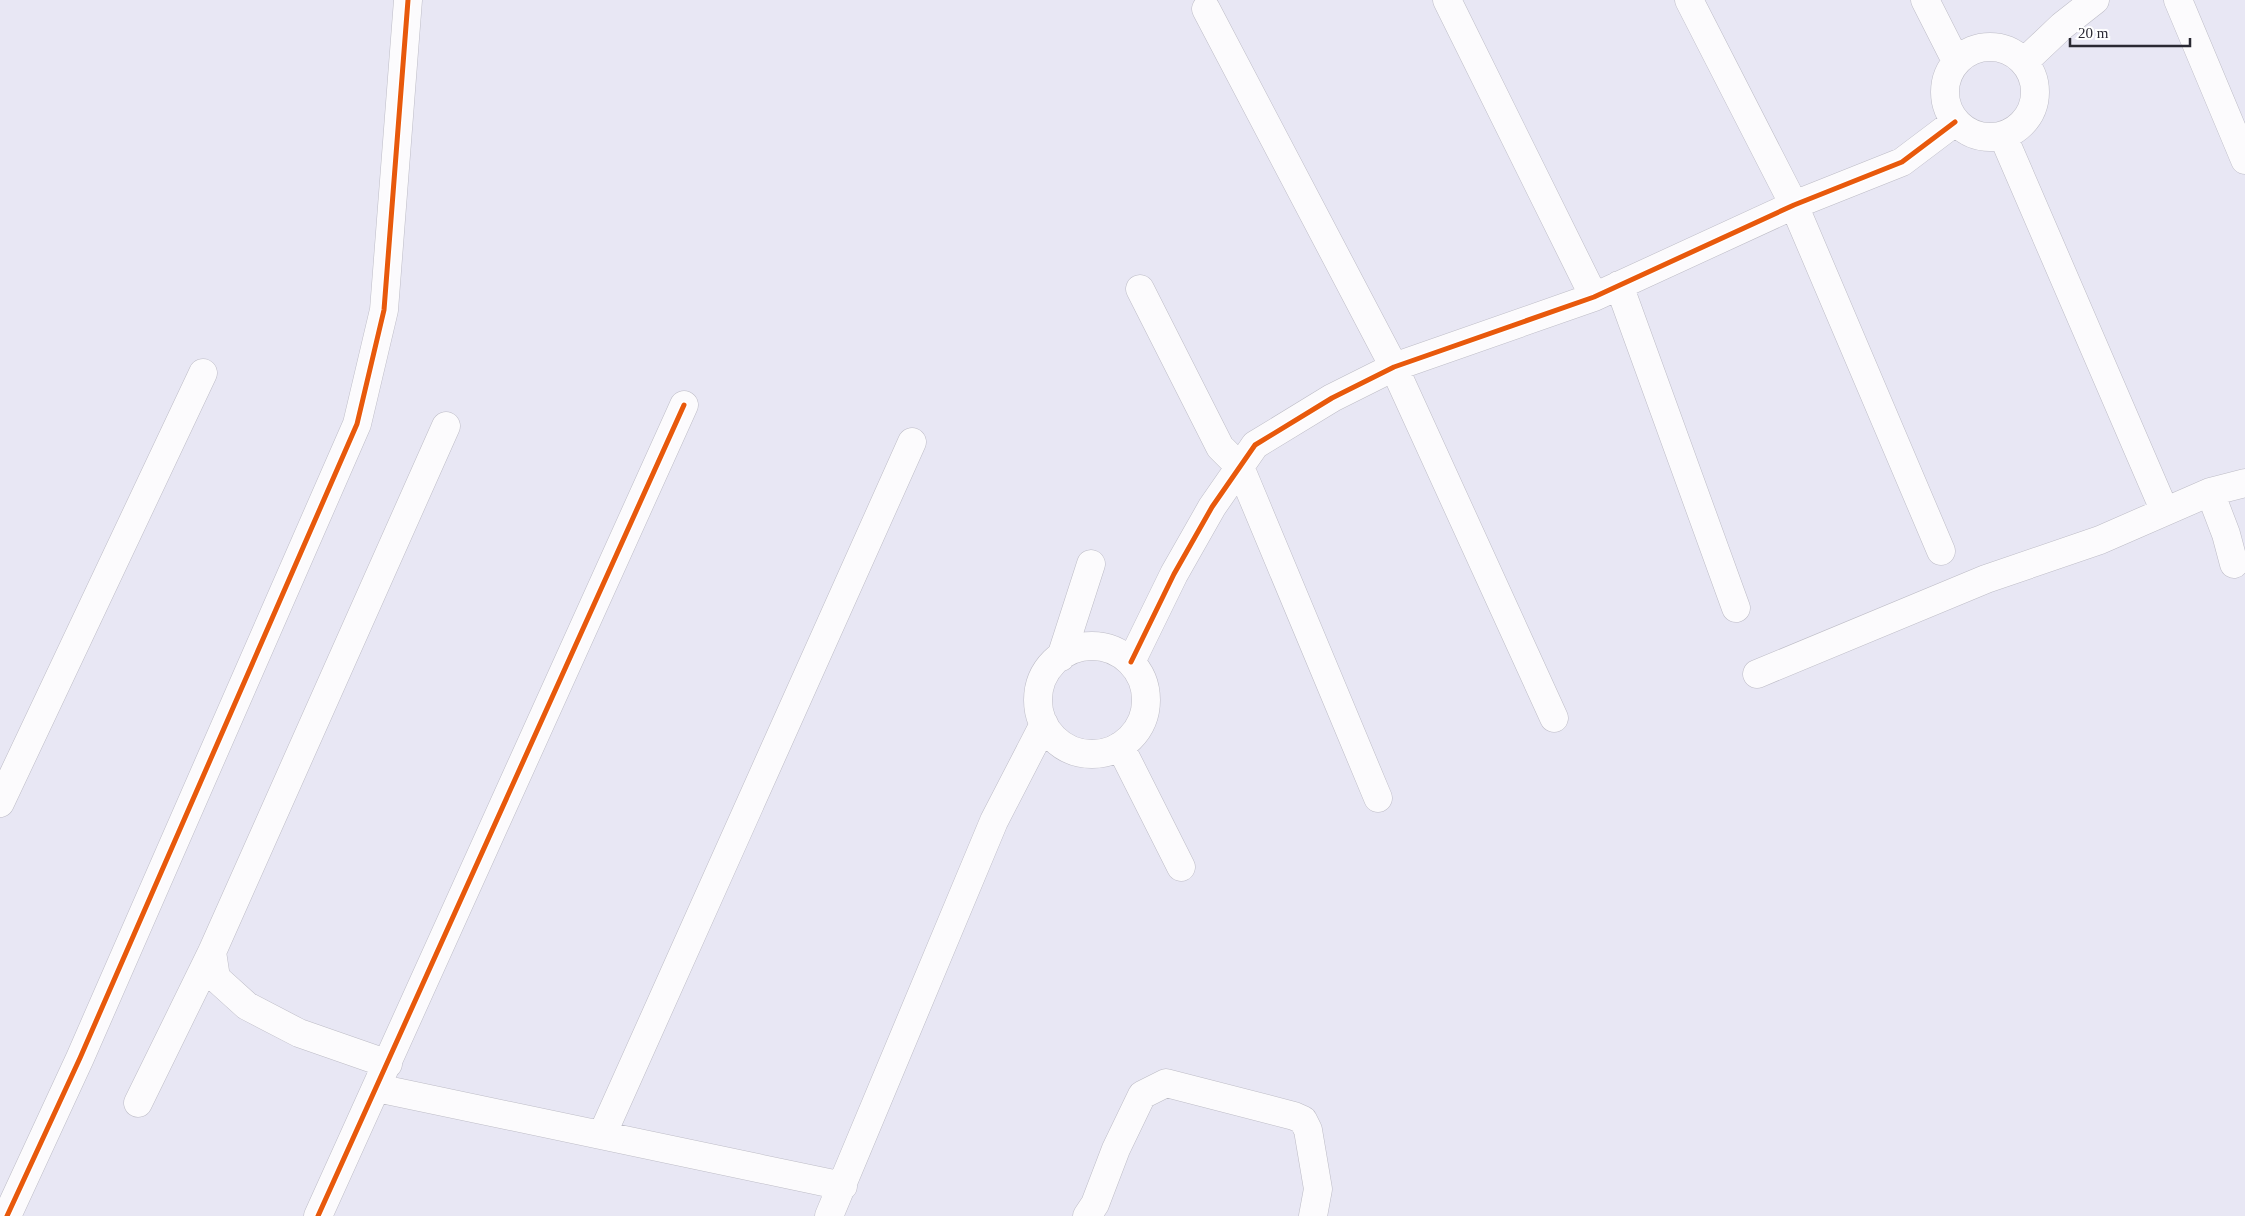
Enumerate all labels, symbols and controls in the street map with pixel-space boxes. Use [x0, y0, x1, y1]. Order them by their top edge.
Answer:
scale bar [2070, 15, 2190, 47]
text: 20 m [2078, 25, 2109, 41]

